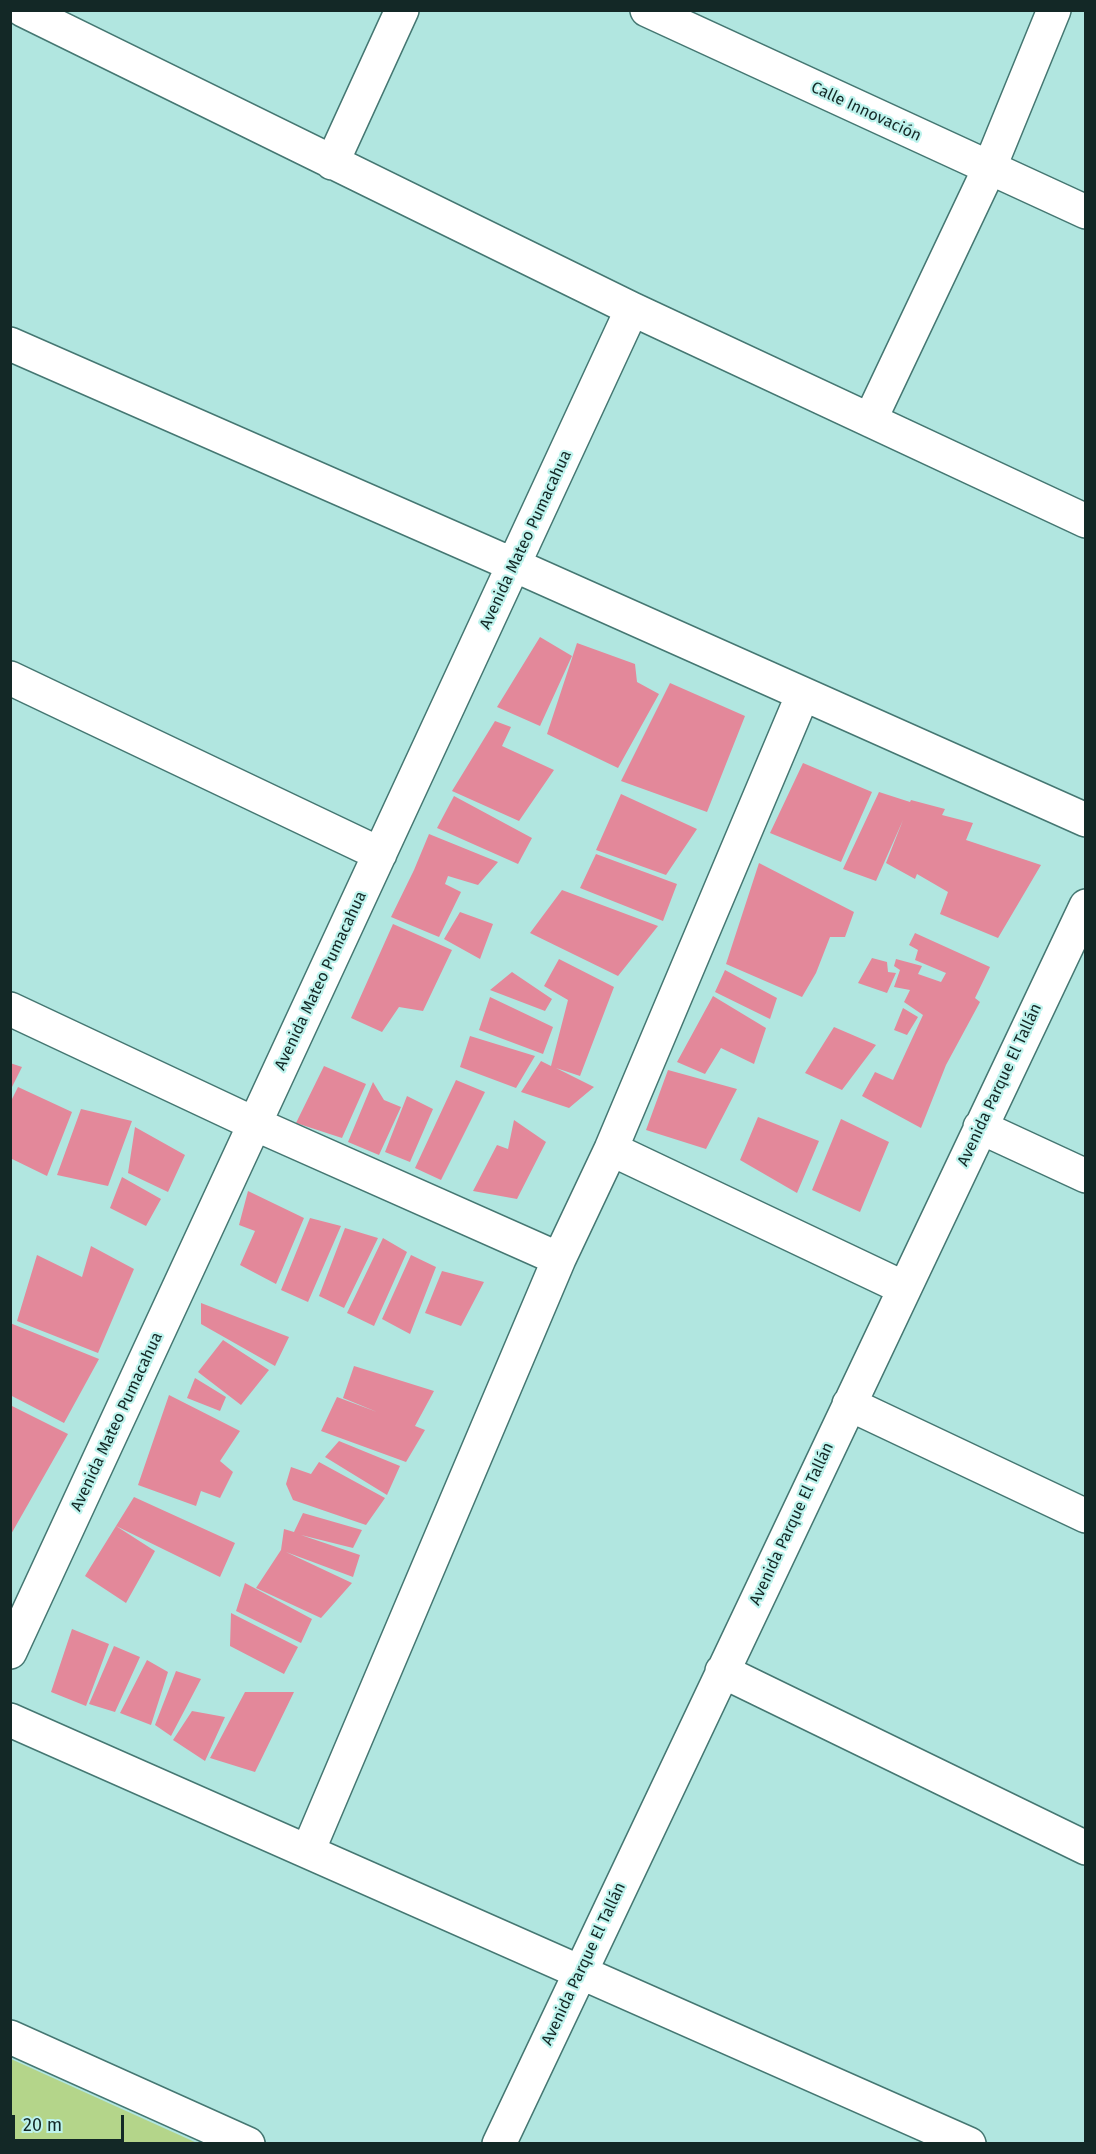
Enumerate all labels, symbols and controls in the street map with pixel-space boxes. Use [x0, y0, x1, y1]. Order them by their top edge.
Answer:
street label: Calle Innovación [808, 78, 924, 146]
street label: Avenida Mateo Pumacahua [476, 447, 576, 633]
street label: Avenida Mateo Pumacahua [271, 888, 371, 1074]
street label: Avenida Parque El Tallán [954, 1000, 1046, 1170]
street label: Avenida Mateo Pumacahua [67, 1329, 167, 1515]
street label: Avenida Parque El Tallán [746, 1439, 838, 1609]
street label: Avenida Parque El Tallán [538, 1879, 630, 2049]
scale bar [15, 2103, 128, 2141]
text: 20 m [23, 2114, 62, 2136]

